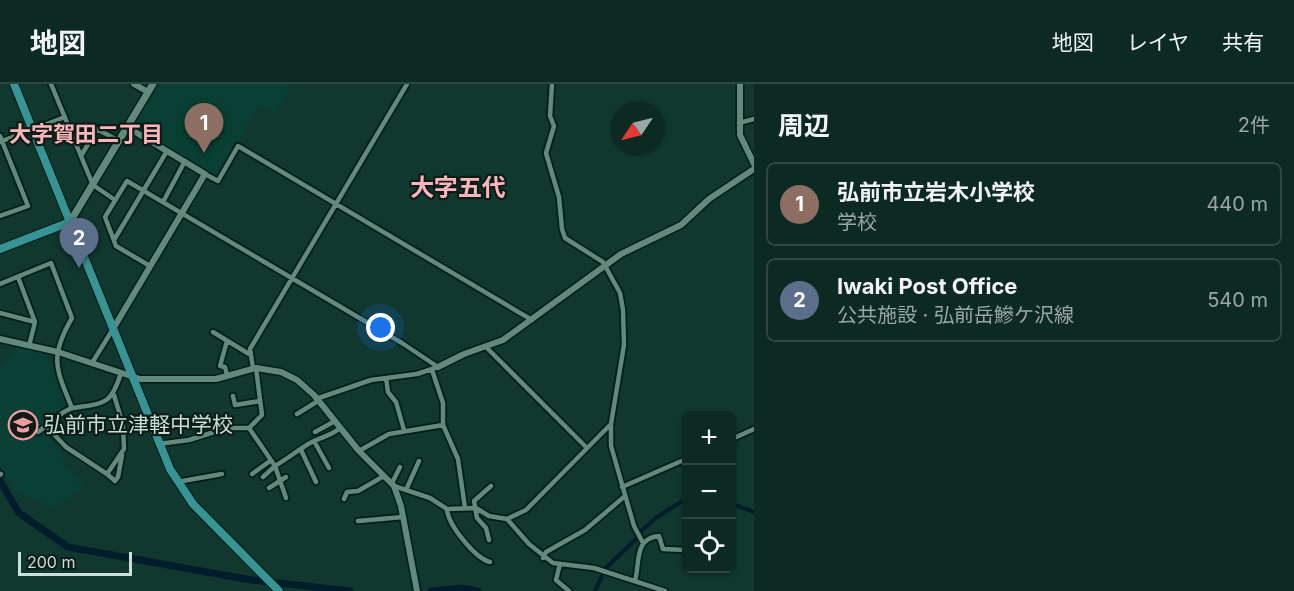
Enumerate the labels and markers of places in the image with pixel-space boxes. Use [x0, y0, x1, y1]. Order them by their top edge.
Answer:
pin: 1 [184, 104, 224, 153]
pin: 2 [60, 218, 98, 268]
school or university icon: 弘前市立津軽中学校 [7, 409, 39, 441]
place label: 弘前市立津軽中学校 [44, 412, 233, 437]

